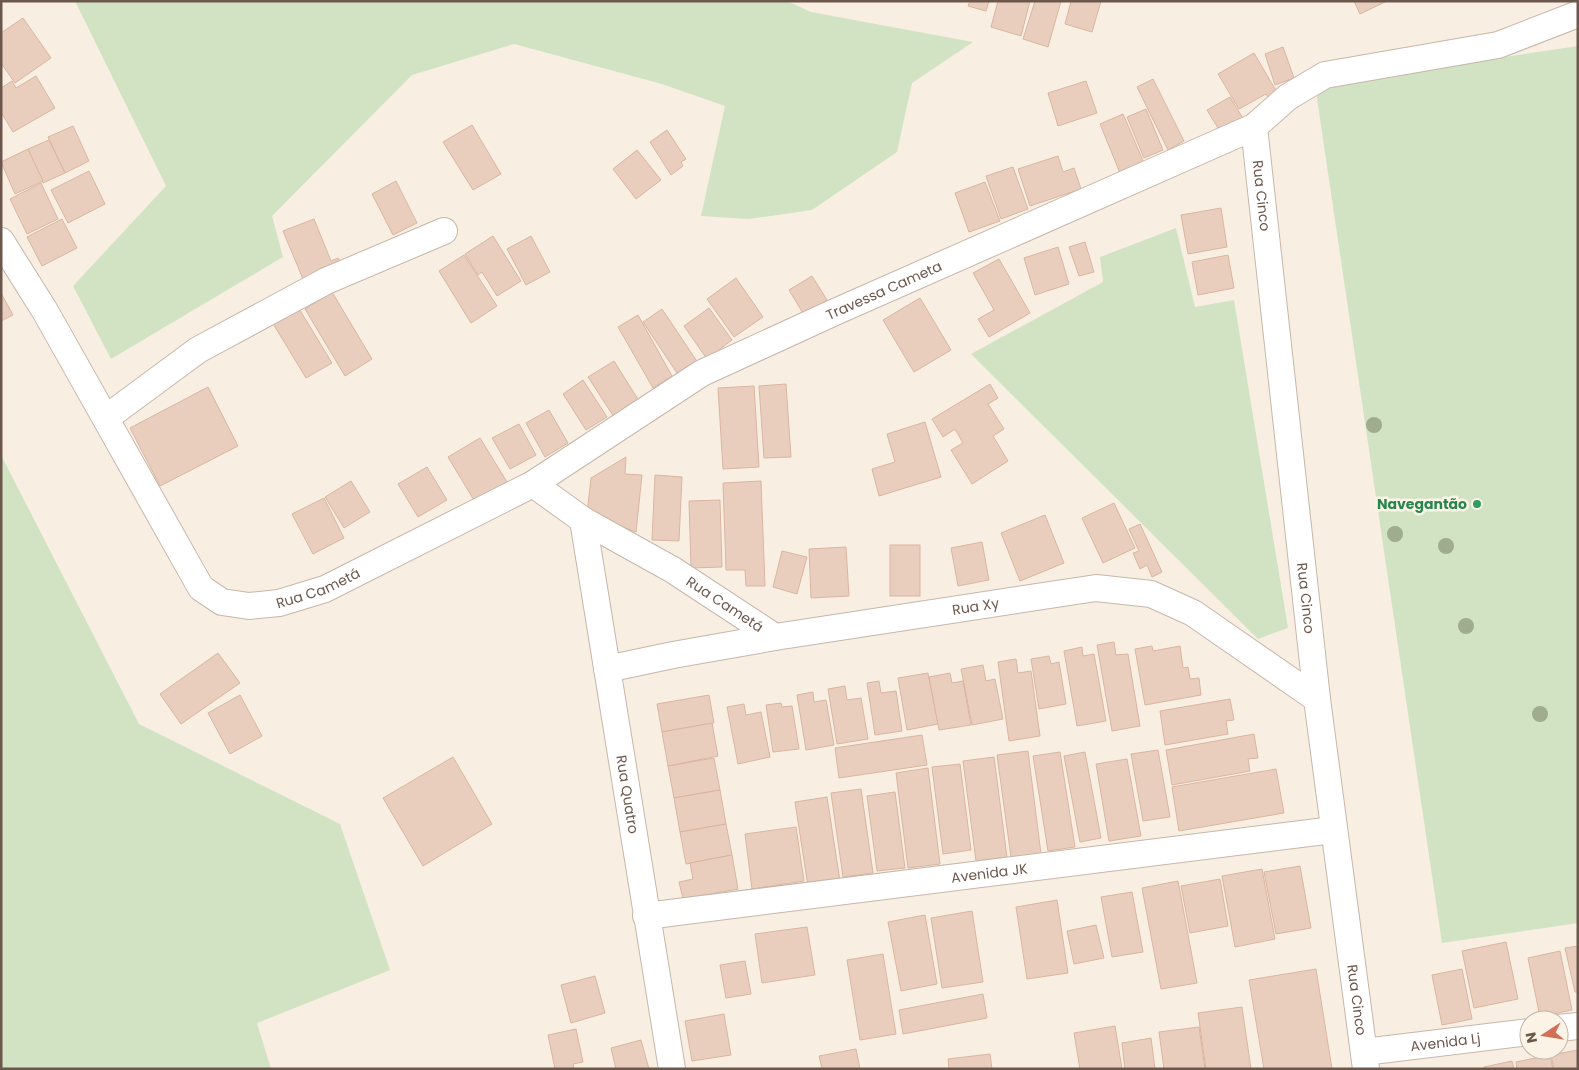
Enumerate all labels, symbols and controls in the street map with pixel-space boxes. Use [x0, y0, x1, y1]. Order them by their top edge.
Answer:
street label: Rua Cinco [1248, 159, 1275, 232]
street label: Travessa Cameta [823, 256, 945, 325]
place label: Navegantão [1377, 494, 1467, 514]
marker: Navegantão [1471, 498, 1483, 510]
street label: Rua Cinco [1292, 562, 1320, 635]
street label: Rua Cametá [274, 563, 363, 613]
street label: Rua Cametá [682, 571, 767, 637]
street label: Rua Xy [951, 593, 1001, 620]
street label: Rua Quatro [611, 754, 644, 835]
street label: Avenida JK [950, 858, 1029, 888]
street label: Rua Cinco [1342, 963, 1371, 1037]
north arrow [1519, 1010, 1569, 1060]
street label: Avenida Lj [1409, 1028, 1482, 1056]
text: N [1520, 1030, 1542, 1045]

